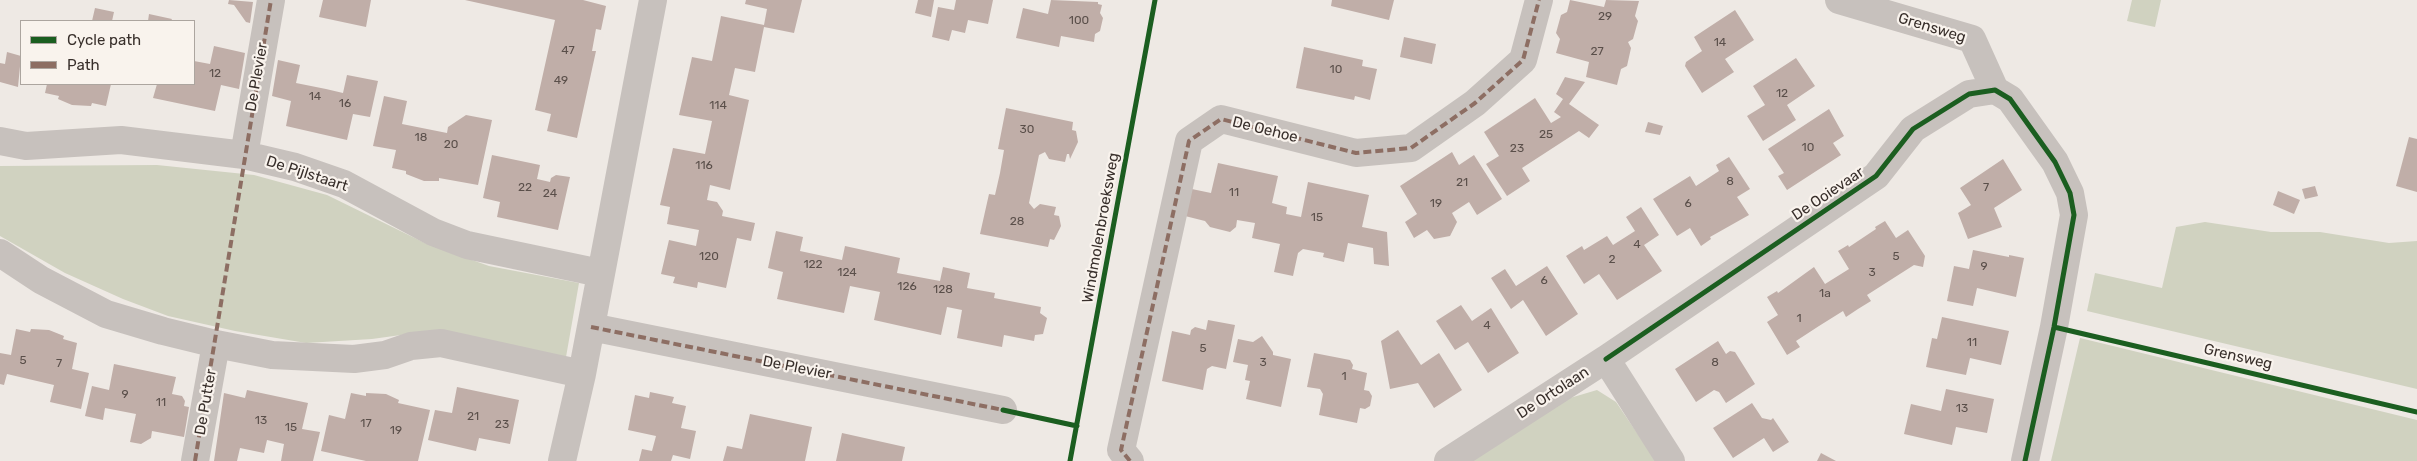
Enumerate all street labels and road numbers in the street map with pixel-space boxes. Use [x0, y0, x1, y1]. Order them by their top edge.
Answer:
street label: Grensweg [1896, 9, 1968, 47]
street label: De Plevier [242, 41, 272, 113]
street label: De Oehoe [1230, 113, 1300, 147]
street label: Windmolenbroeksweg [1079, 151, 1123, 305]
street label: De Pijlstaart [264, 152, 350, 196]
street label: De Ooievaar [1788, 163, 1868, 225]
street label: Grensweg [2202, 340, 2274, 374]
street label: De Plevier [761, 353, 833, 383]
street label: De Ortolaan [1514, 363, 1592, 423]
street label: De Putter [191, 367, 221, 437]

